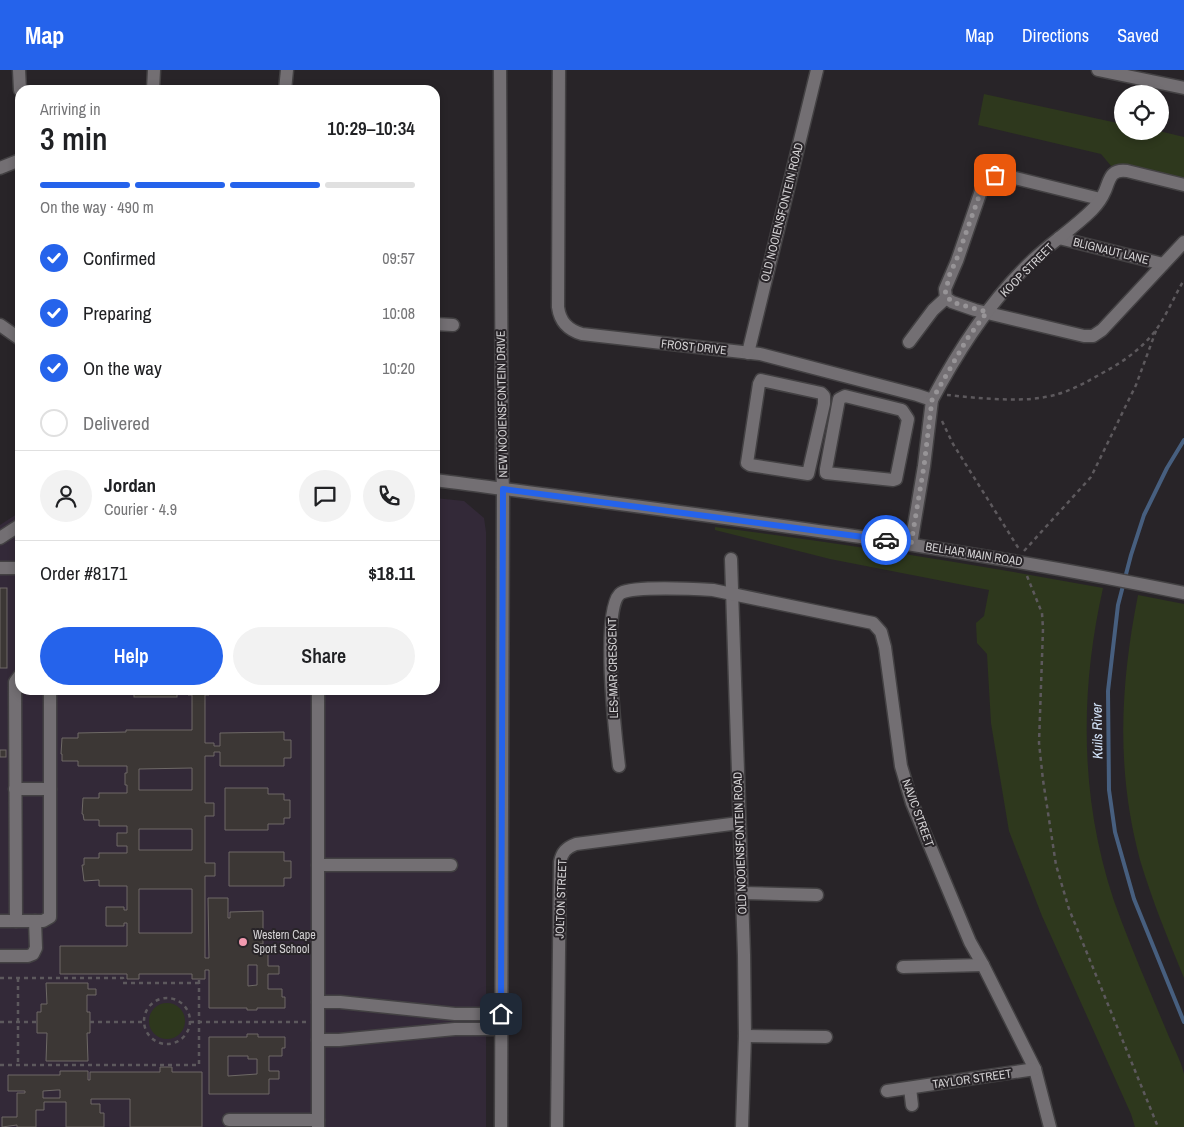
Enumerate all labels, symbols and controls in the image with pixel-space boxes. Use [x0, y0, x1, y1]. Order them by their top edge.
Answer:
text: Map [25, 19, 64, 51]
text: Map [965, 23, 994, 48]
text: Directions [1022, 23, 1089, 48]
text: Saved [1117, 23, 1159, 48]
map controls [1114, 85, 1169, 140]
button: locate [1114, 85, 1169, 140]
text: Arriving in [40, 98, 101, 120]
text: 10:29–10:34 [327, 115, 415, 141]
text: 3 min [40, 117, 108, 160]
street label: OLD NOOIENSFONTEIN ROAD [757, 141, 807, 283]
pin [974, 154, 1016, 196]
icon: bag [981, 161, 1009, 189]
text: On the way · 490 m [40, 196, 154, 218]
street label: BLIGNAUT LANE [1071, 234, 1151, 268]
street label: KOOP STREET [997, 240, 1057, 300]
icon: check [40, 244, 68, 272]
text: Confirmed [83, 245, 156, 271]
text: 09:57 [382, 247, 415, 269]
icon: check [40, 299, 68, 327]
text: Preparing [83, 300, 151, 326]
text: 10:08 [382, 302, 415, 324]
street label: NEW NOOIENSFONTEIN DRIVE [493, 330, 511, 478]
street label: FROST DRIVE [660, 336, 728, 358]
icon: check [40, 354, 68, 382]
text: On the way [83, 355, 162, 381]
text: 10:20 [382, 357, 415, 379]
text: Delivered [83, 410, 150, 436]
button: person [40, 470, 92, 522]
button: chat [299, 470, 351, 522]
button: phone [363, 470, 415, 522]
text: Jordan [104, 472, 156, 498]
text: Courier · 4.9 [104, 498, 177, 520]
courier [861, 515, 911, 565]
icon: car [872, 526, 900, 554]
street label: BELHAR MAIN ROAD [924, 538, 1024, 570]
text: Order #8171 [40, 560, 127, 586]
text: $18.11 [368, 560, 415, 586]
street label: LES-MAR CRESCENT [604, 618, 622, 718]
button: Help [40, 627, 223, 685]
button: Share [233, 627, 415, 685]
water label: Kuils River [1087, 702, 1106, 759]
street label: OLD NOOIENSFONTEIN ROAD [730, 771, 750, 915]
street label: NAVIC STREET [898, 777, 938, 849]
street label: JOLTON STREET [552, 859, 570, 939]
place label: Western Cape Sport School [253, 927, 316, 957]
marker: Western Cape Sport School [237, 936, 249, 948]
pin [480, 993, 522, 1035]
icon: home [487, 1000, 515, 1028]
street label: TAYLOR STREET [932, 1066, 1012, 1092]

